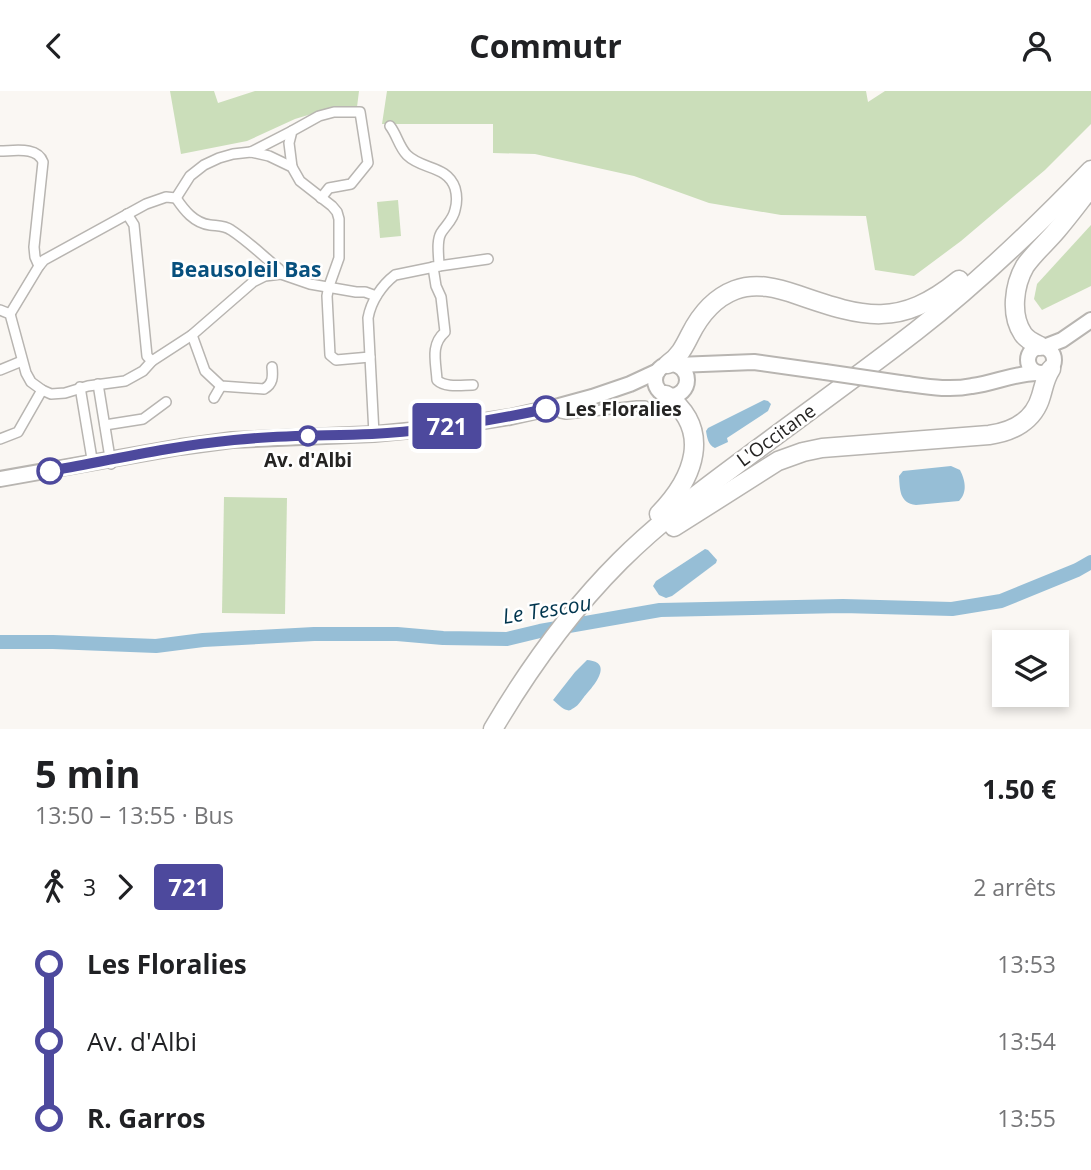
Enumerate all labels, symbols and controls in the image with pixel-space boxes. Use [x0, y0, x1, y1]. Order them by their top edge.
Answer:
text: Commutr [469, 24, 622, 67]
icon: back [35, 27, 73, 65]
icon: person [1018, 27, 1056, 65]
district label: Beausoleil Bas [171, 255, 321, 283]
marker: Les Floralies [533, 396, 559, 422]
place label: Les Floralies [565, 396, 682, 422]
street label: L'Occitane [731, 398, 821, 472]
line badge: 721 [407, 403, 487, 449]
text: 721 [426, 409, 468, 442]
marker: Av. d'Albi [298, 426, 318, 446]
place label: Av. d'Albi [264, 447, 352, 473]
unlabelled marker [37, 458, 63, 484]
water label: Le Tescou [501, 588, 593, 630]
map controls [992, 630, 1069, 707]
button: layers [992, 630, 1069, 707]
text: 5 min [35, 747, 140, 799]
text: 1.50 € [982, 771, 1056, 807]
text: 13:50 – 13:55 · Bus [35, 799, 234, 831]
icon: walk [35, 868, 73, 906]
icon: forward [106, 868, 144, 906]
text: 721 [168, 870, 209, 903]
text: 3 [83, 871, 96, 903]
text: 2 arrêts [973, 871, 1056, 903]
text: Les Floralies [87, 946, 247, 982]
text: 13:53 [997, 948, 1056, 980]
text: Av. d'Albi [87, 1023, 197, 1059]
text: 13:54 [997, 1025, 1056, 1057]
text: R. Garros [87, 1100, 206, 1136]
text: 13:55 [997, 1102, 1056, 1134]

